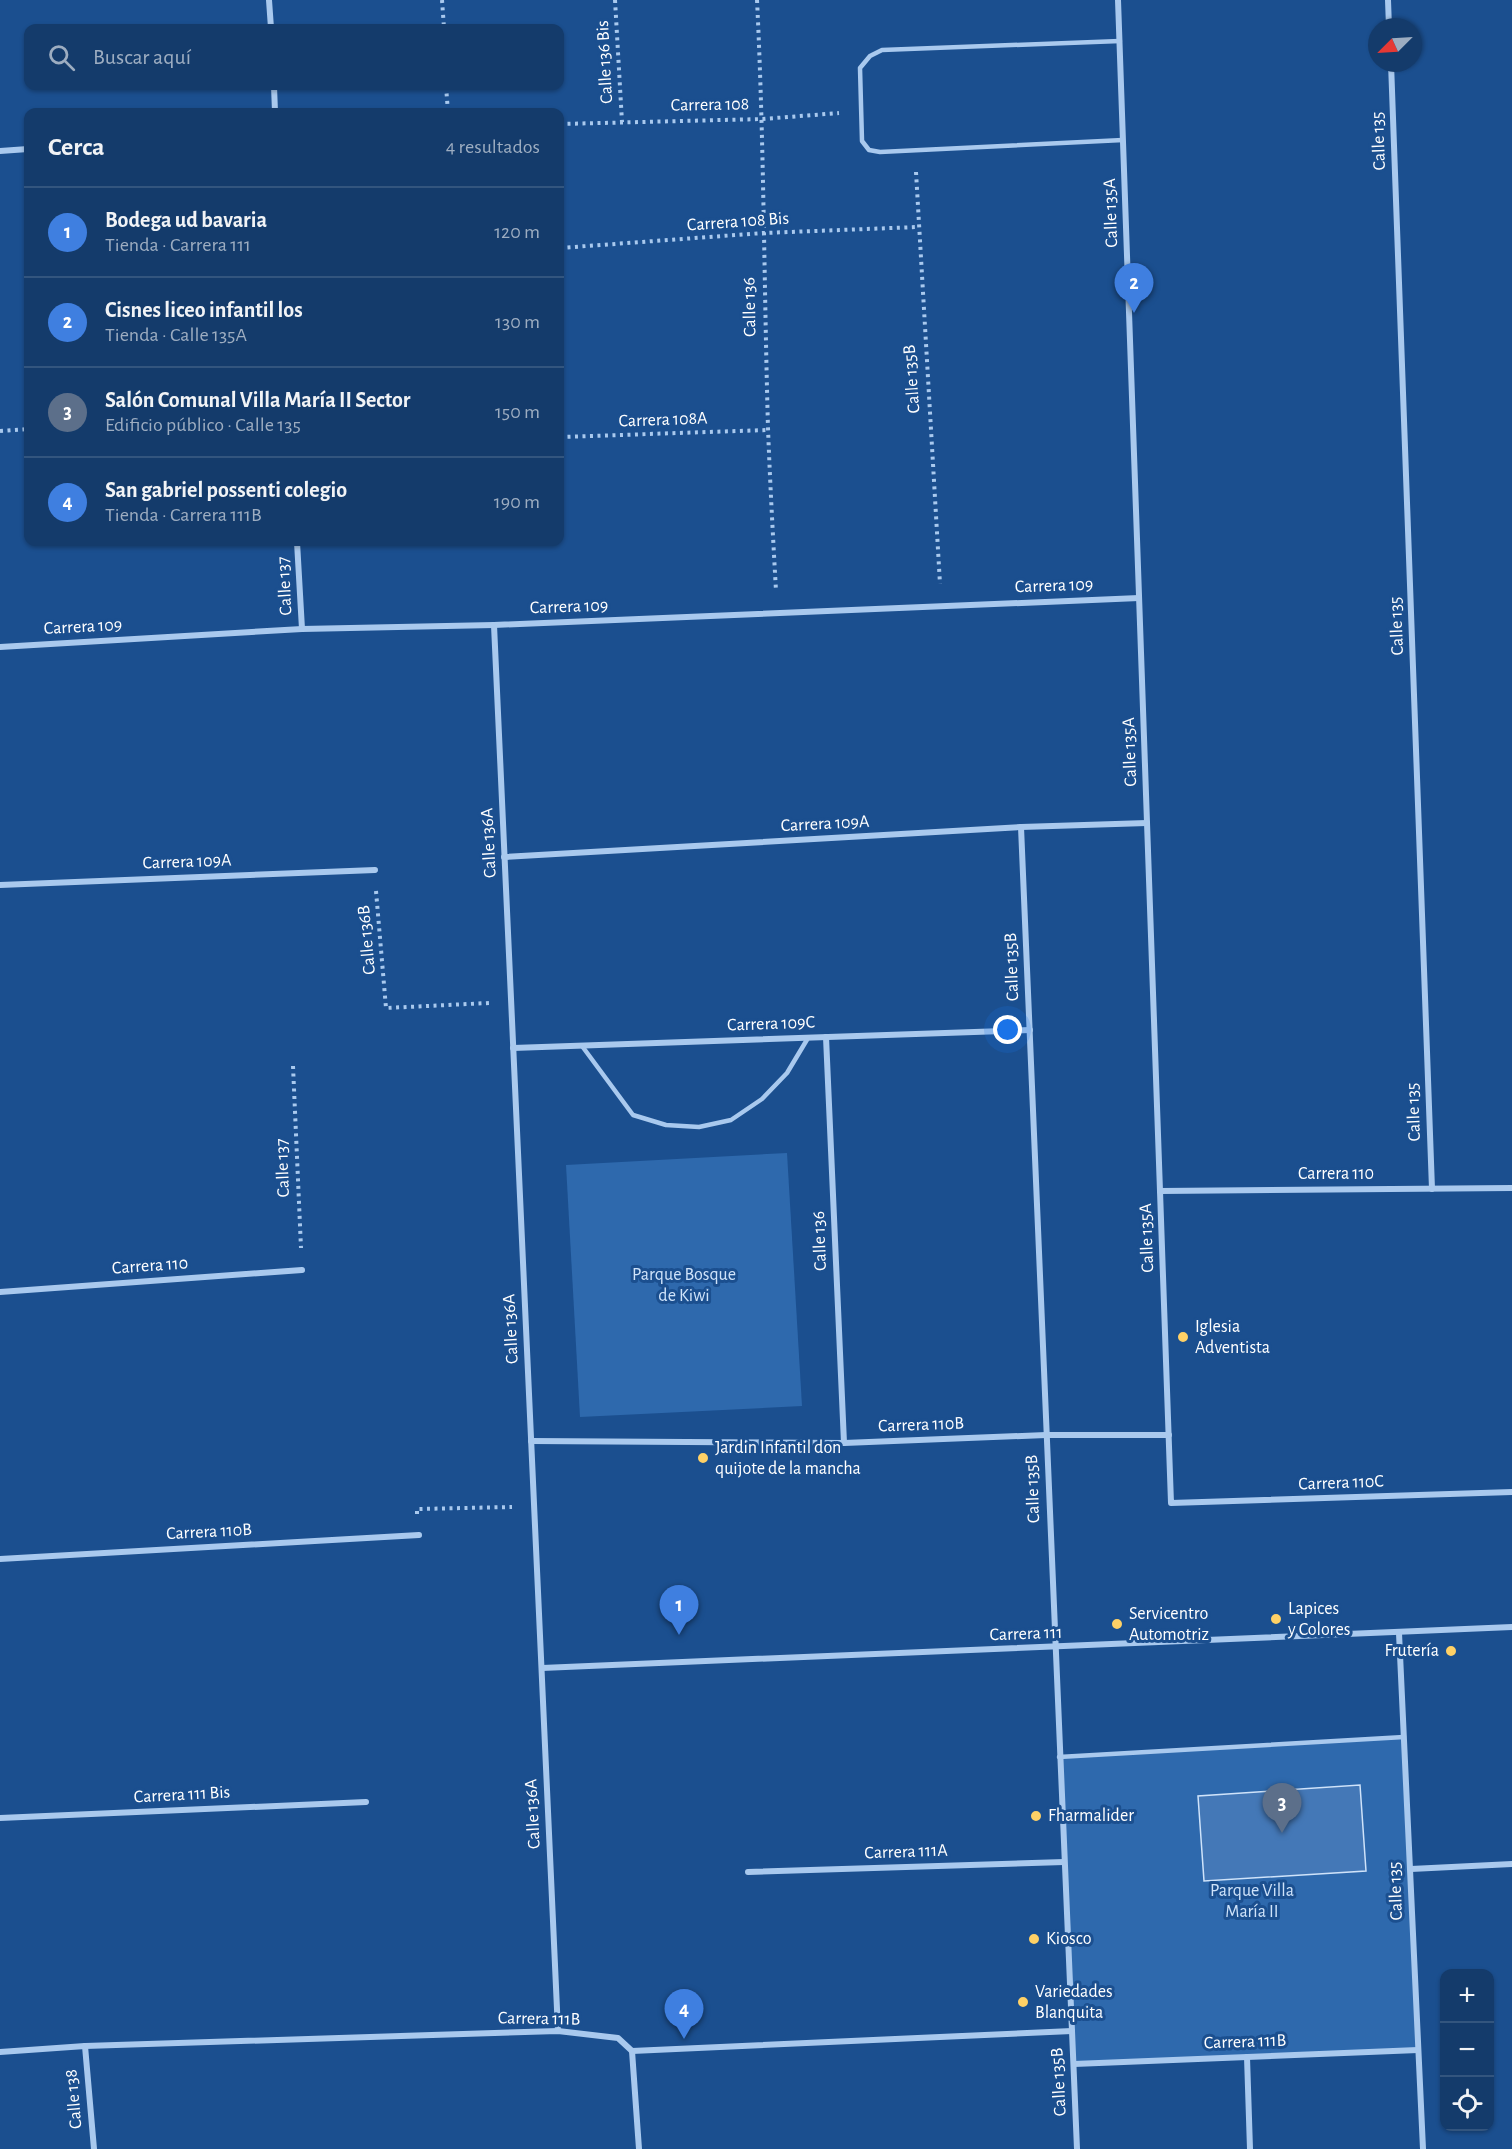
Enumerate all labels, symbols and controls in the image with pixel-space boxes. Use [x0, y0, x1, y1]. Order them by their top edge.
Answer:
north arrow [1368, 18, 1422, 72]
street label: Calle 136 Bis [594, 20, 616, 104]
search box [24, 24, 564, 90]
icon: search [45, 41, 78, 74]
text: Buscar aquí [93, 46, 191, 68]
street label: Carrera 108 [671, 95, 749, 115]
street label: Calle 135 [1369, 111, 1389, 171]
text: Cerca [48, 134, 105, 160]
text: 4 resultados [446, 137, 540, 157]
street label: Calle 135A [1101, 177, 1121, 248]
text: Bodega ud bavaria [105, 209, 267, 231]
street label: Carrera 108 Bis [686, 209, 790, 235]
text: 1 [64, 222, 71, 242]
text: 120 m [494, 222, 540, 242]
text: Tienda · Carrera 111 [105, 235, 251, 255]
pin: 2 [1114, 264, 1154, 313]
street label: Calle 136 [740, 277, 760, 337]
text: Cisnes liceo infantil los [105, 299, 303, 321]
text: 2 [63, 312, 72, 332]
text: 130 m [495, 312, 540, 332]
text: Tienda · Calle 135A [105, 325, 247, 345]
street label: Calle 135B [901, 344, 923, 414]
text: Salón Comunal Villa María II Sector [105, 389, 411, 411]
text: 3 [63, 402, 72, 422]
text: 150 m [495, 402, 540, 422]
street label: Carrera 108A [618, 409, 708, 431]
text: Edificio público · Calle 135 [105, 415, 301, 435]
text: San gabriel possenti colegio [105, 479, 347, 501]
text: 4 [62, 492, 73, 512]
text: 190 m [494, 492, 540, 512]
text: Tienda · Carrera 111B [105, 505, 262, 525]
street label: Calle 137 [274, 556, 296, 616]
street label: Carrera 109 [1014, 576, 1094, 596]
street label: Calle 135 [1387, 596, 1407, 656]
street label: Carrera 109 [529, 597, 609, 617]
street label: Carrera 109 [43, 616, 123, 638]
street label: Calle 135A [1120, 716, 1140, 787]
street label: Calle 136A [478, 807, 500, 879]
street label: Carrera 109A [780, 813, 870, 835]
street label: Carrera 109A [142, 851, 232, 873]
street label: Calle 136B [355, 905, 379, 975]
street label: Calle 135B [1002, 932, 1022, 1002]
street label: Carrera 109C [727, 1013, 815, 1035]
your location [993, 1015, 1022, 1044]
street label: Calle 135 [1404, 1082, 1424, 1142]
street label: Calle 137 [273, 1138, 293, 1198]
street label: Carrera 110 [1298, 1165, 1374, 1183]
street label: Calle 135A [1137, 1202, 1157, 1273]
street label: Calle 136 [810, 1211, 830, 1271]
street label: Carrera 110 [111, 1254, 189, 1278]
park label: Parque Bosque de Kiwi [632, 1266, 736, 1305]
street label: Calle 136A [500, 1293, 522, 1365]
place label: Iglesia Adventista [1195, 1318, 1270, 1357]
marker: Iglesia Adventista [1176, 1330, 1190, 1344]
street label: Carrera 110B [878, 1415, 964, 1435]
place label: Jardin Infantil don quijote de la mancha [715, 1439, 861, 1478]
marker: Jardin Infantil don quijote de la mancha [696, 1451, 710, 1465]
street label: Calle 135B [1023, 1454, 1043, 1524]
street label: Carrera 110C [1298, 1473, 1384, 1493]
street label: Carrera 110B [166, 1521, 252, 1543]
pin: 1 [660, 1586, 698, 1635]
place label: Lapices y Colores [1287, 1600, 1350, 1639]
place label: Servicentro Automotriz [1129, 1605, 1209, 1644]
marker: Lapices y Colores [1269, 1612, 1283, 1626]
marker: Servicentro Automotriz [1110, 1617, 1124, 1631]
street label: Carrera 111 [989, 1624, 1063, 1644]
place label: Frutería [1385, 1642, 1439, 1660]
marker: Frutería [1444, 1644, 1458, 1658]
street label: Calle 136A [522, 1778, 544, 1850]
street label: Carrera 111 Bis [133, 1783, 231, 1807]
pin: 3 [1262, 1784, 1302, 1833]
place label: Fharmalider [1048, 1807, 1134, 1825]
marker: Fharmalider [1029, 1809, 1043, 1823]
street label: Carrera 111A [864, 1842, 949, 1862]
street label: Calle 135 [1386, 1861, 1406, 1921]
park label: Parque Villa María II [1210, 1882, 1294, 1921]
place label: Kiosco [1046, 1930, 1092, 1948]
marker: Kiosco [1027, 1932, 1041, 1946]
map controls [1440, 1969, 1494, 2131]
button: + [1440, 1969, 1494, 2023]
place label: Variedades Blanquita [1035, 1983, 1113, 2022]
pin: 4 [664, 1990, 704, 2039]
marker: Variedades Blanquita [1016, 1995, 1030, 2009]
street label: Carrera 111B [498, 2009, 580, 2029]
button: − [1440, 2023, 1494, 2077]
street label: Carrera 111B [1203, 2032, 1287, 2052]
street label: Calle 135B [1048, 2047, 1070, 2117]
street label: Calle 138 [62, 2068, 86, 2130]
button: locate [1440, 2077, 1494, 2131]

